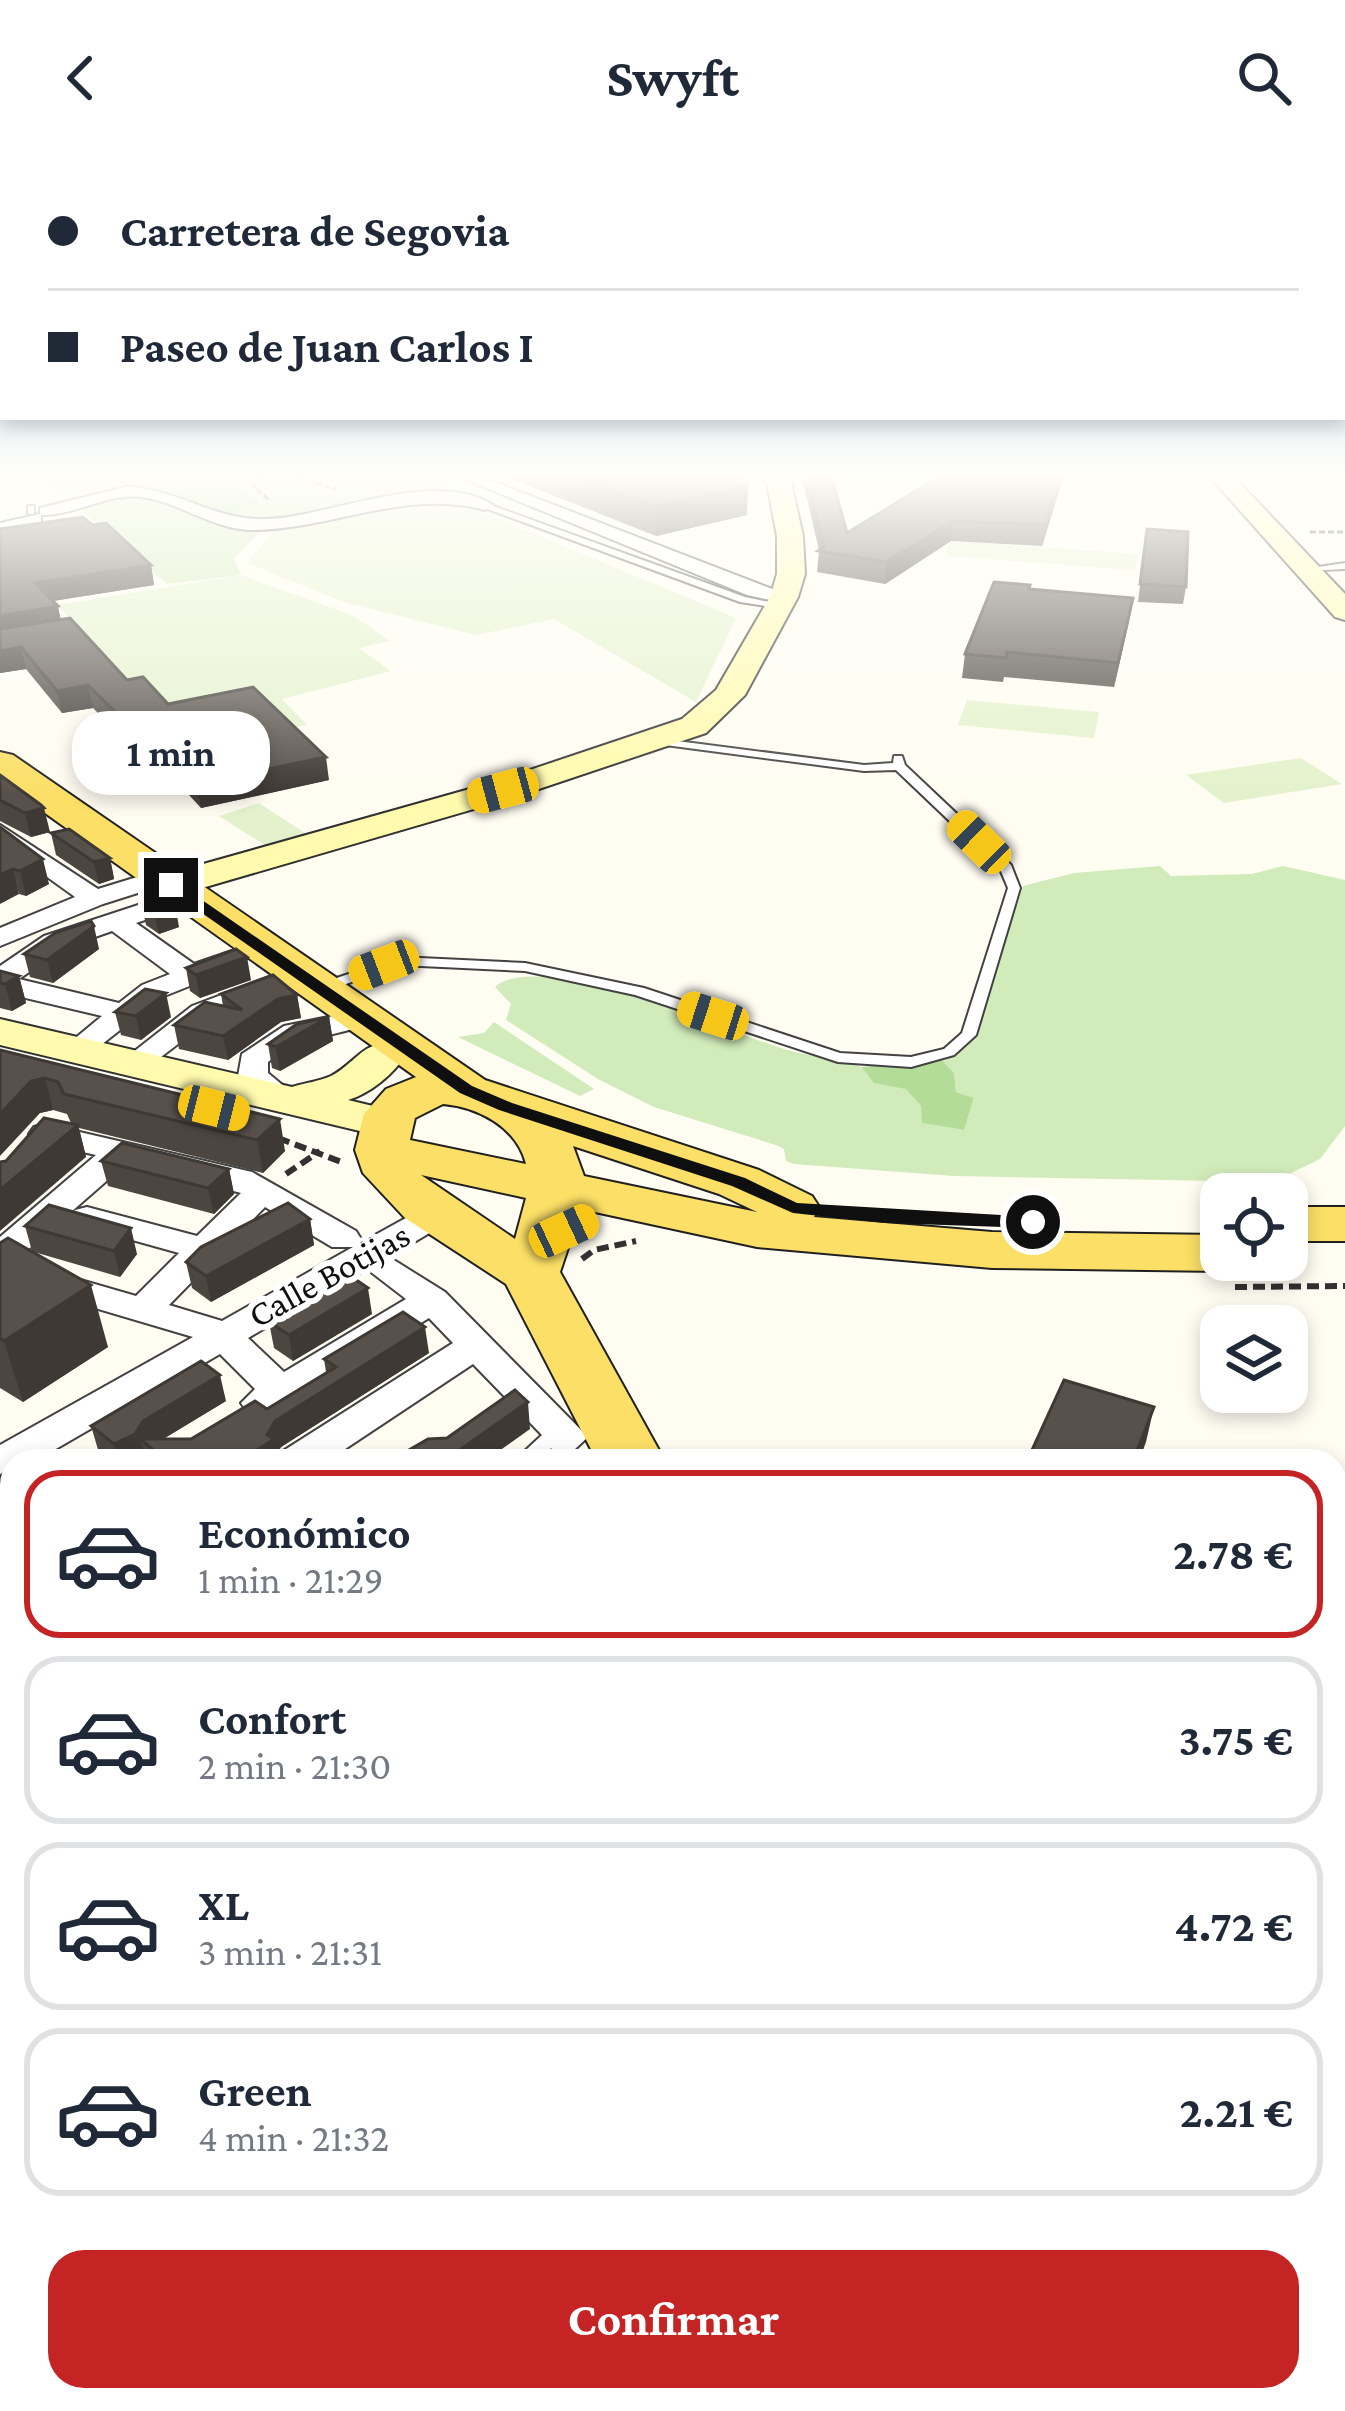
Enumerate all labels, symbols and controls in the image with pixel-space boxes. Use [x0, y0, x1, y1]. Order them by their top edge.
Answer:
icon: back [48, 45, 114, 111]
icon: search [1231, 45, 1297, 111]
text: Swyft [606, 48, 739, 108]
text: Carretera de Segovia [120, 206, 510, 256]
text: Paseo de Juan Carlos I [120, 322, 534, 372]
callout: 1 min [72, 711, 270, 795]
text: 1 min [127, 731, 215, 774]
car [464, 763, 542, 817]
car [941, 804, 1017, 880]
route end [144, 858, 198, 912]
car [344, 935, 424, 995]
car [673, 988, 753, 1044]
car [175, 1082, 253, 1134]
map controls [1200, 1173, 1308, 1413]
button: locate [1200, 1173, 1308, 1281]
route start [1006, 1195, 1060, 1249]
car [524, 1199, 604, 1263]
street label: Calle Botijas [242, 1214, 416, 1336]
button: layers [1200, 1305, 1308, 1413]
icon: car [54, 1500, 162, 1608]
text: Económico [198, 1508, 411, 1558]
text: 2.78 € [1173, 1529, 1293, 1579]
text: 1 min · 21:29 [198, 1558, 384, 1601]
icon: car [54, 1686, 162, 1794]
text: Confort [198, 1694, 346, 1744]
text: 3.75 € [1179, 1715, 1293, 1765]
text: 2 min · 21:30 [198, 1744, 391, 1787]
icon: car [54, 1872, 162, 1980]
text: XL [198, 1880, 249, 1930]
text: 4.72 € [1175, 1901, 1293, 1951]
text: 3 min · 21:31 [198, 1930, 382, 1973]
icon: car [54, 2058, 162, 2166]
text: Green [198, 2066, 312, 2116]
text: 2.21 € [1180, 2087, 1293, 2137]
text: 4 min · 21:32 [198, 2116, 389, 2159]
button: Confirmar [48, 2250, 1299, 2388]

